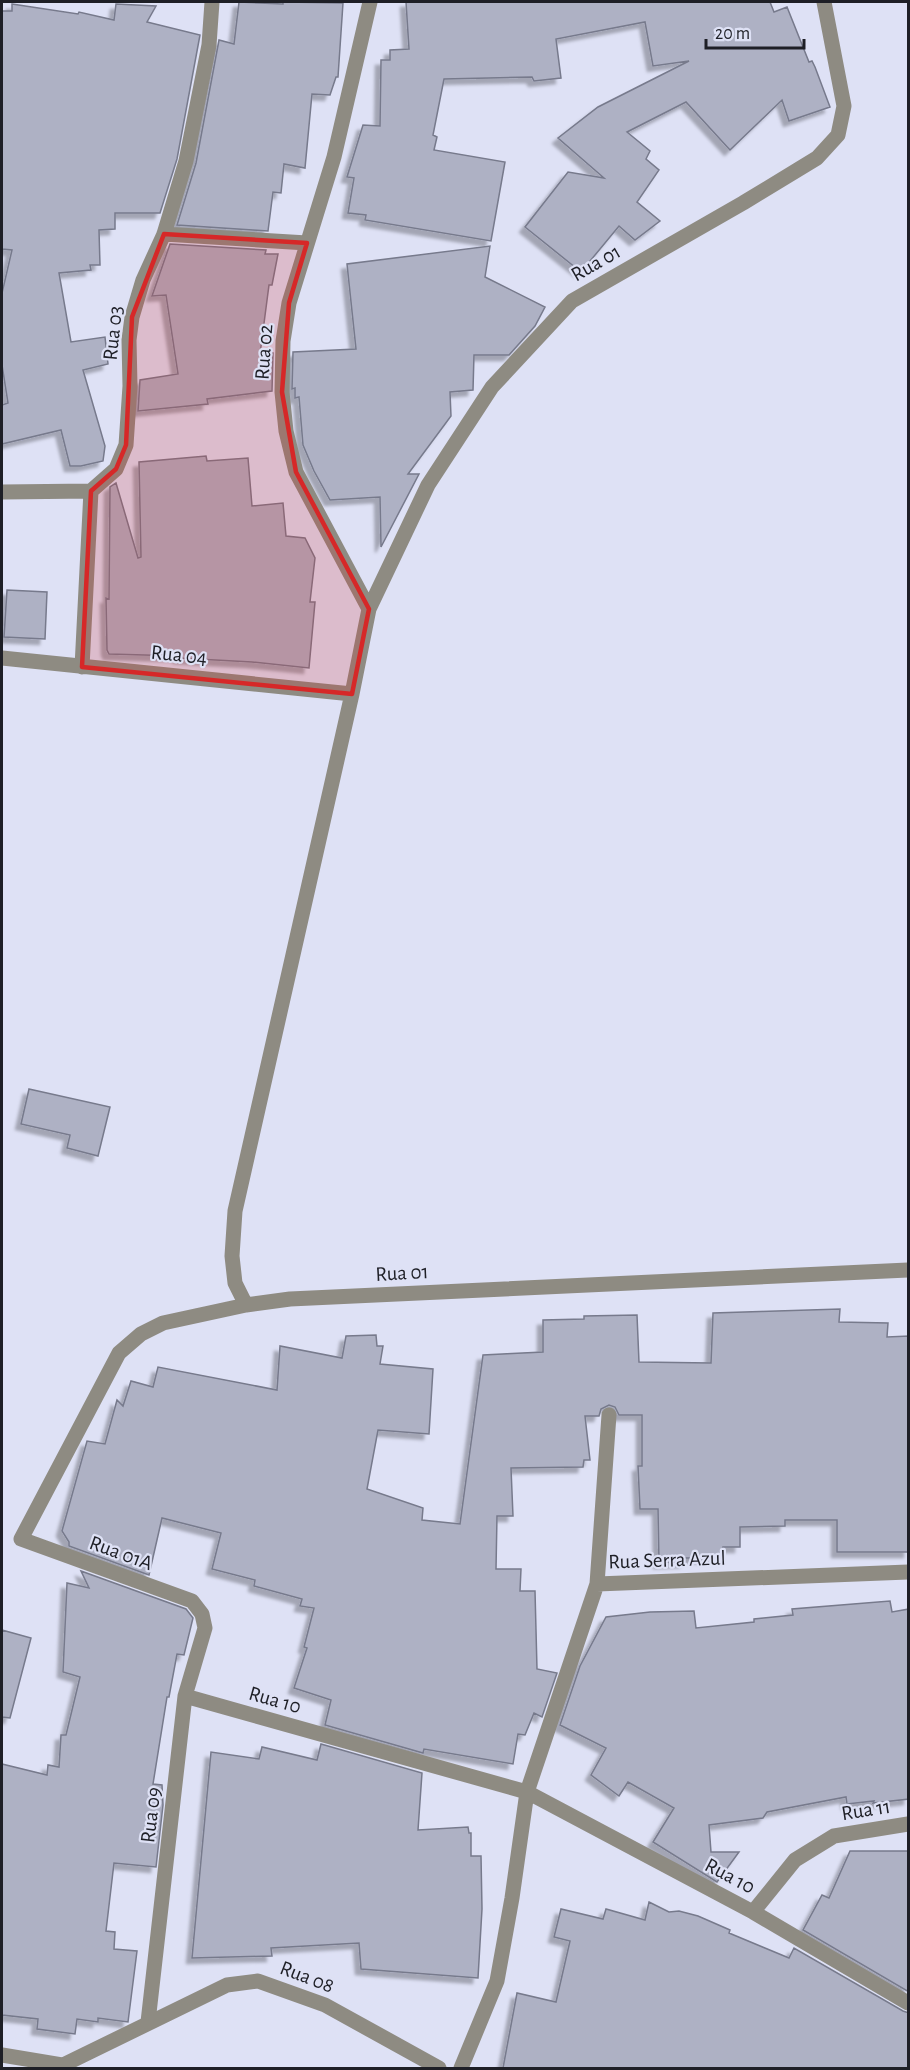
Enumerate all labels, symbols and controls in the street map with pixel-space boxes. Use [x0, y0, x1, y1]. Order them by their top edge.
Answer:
scale bar [706, 12, 804, 50]
text: 20 m [715, 25, 750, 43]
street label: Rua 01 [568, 241, 624, 285]
street label: Rua 03 [100, 305, 126, 361]
street label: Rua 02 [252, 323, 276, 381]
street label: Rua 04 [150, 642, 208, 668]
street label: Rua 01 [375, 1261, 429, 1285]
street label: Rua 01A [87, 1532, 155, 1574]
street label: Rua Serra Azul [608, 1547, 726, 1573]
street label: Rua 10 [246, 1683, 304, 1717]
street label: Rua 09 [137, 1786, 165, 1844]
street label: Rua 11 [840, 1796, 892, 1824]
street label: Rua 10 [701, 1854, 759, 1898]
street label: Rua 08 [277, 1957, 337, 1997]

